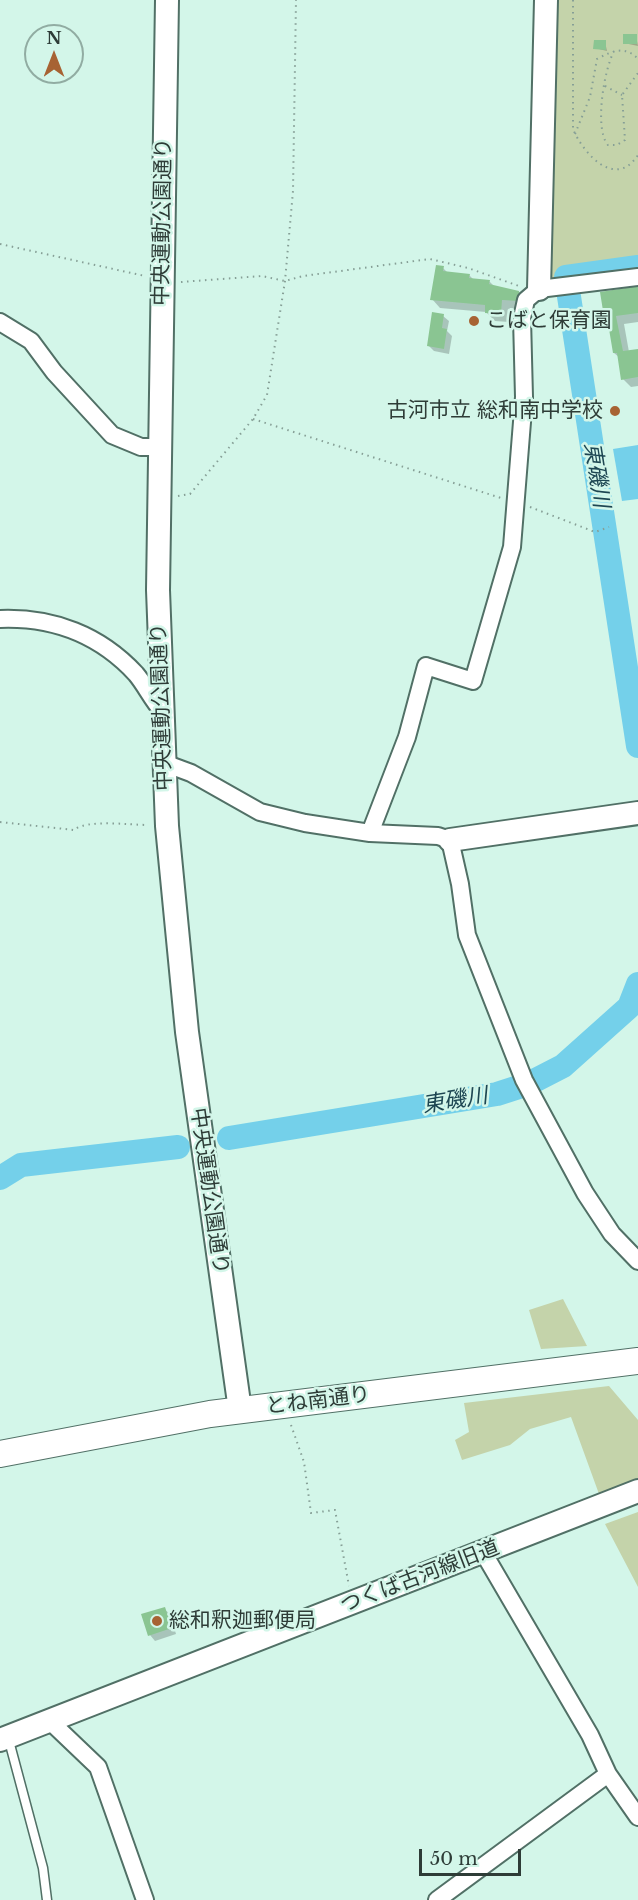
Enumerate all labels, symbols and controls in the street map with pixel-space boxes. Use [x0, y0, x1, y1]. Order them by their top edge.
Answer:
north arrow [24, 24, 84, 84]
text: N [46, 28, 62, 48]
street label: 中央運動公園通り [149, 138, 177, 306]
place label: こばと保育園 [486, 308, 612, 334]
marker: こばと保育園 [467, 314, 481, 328]
place label: 古河市立 総和南中学校 [387, 398, 603, 424]
marker: 古河市立 総和南中学校 [608, 404, 622, 418]
water label: 東磯川 [578, 440, 614, 510]
street label: 中央運動公園通り [146, 623, 178, 791]
water label: 東磯川 [420, 1083, 490, 1119]
street label: 中央運動公園通り [185, 1106, 233, 1276]
street label: とね南通り [264, 1382, 372, 1420]
street label: つくば古河線旧道 [337, 1535, 503, 1619]
place label: 総和釈迦郵便局 [169, 1608, 316, 1634]
marker: 総和釈迦郵便局 [150, 1614, 164, 1628]
scale bar [422, 1837, 524, 1875]
text: 50 m [430, 1848, 478, 1870]

